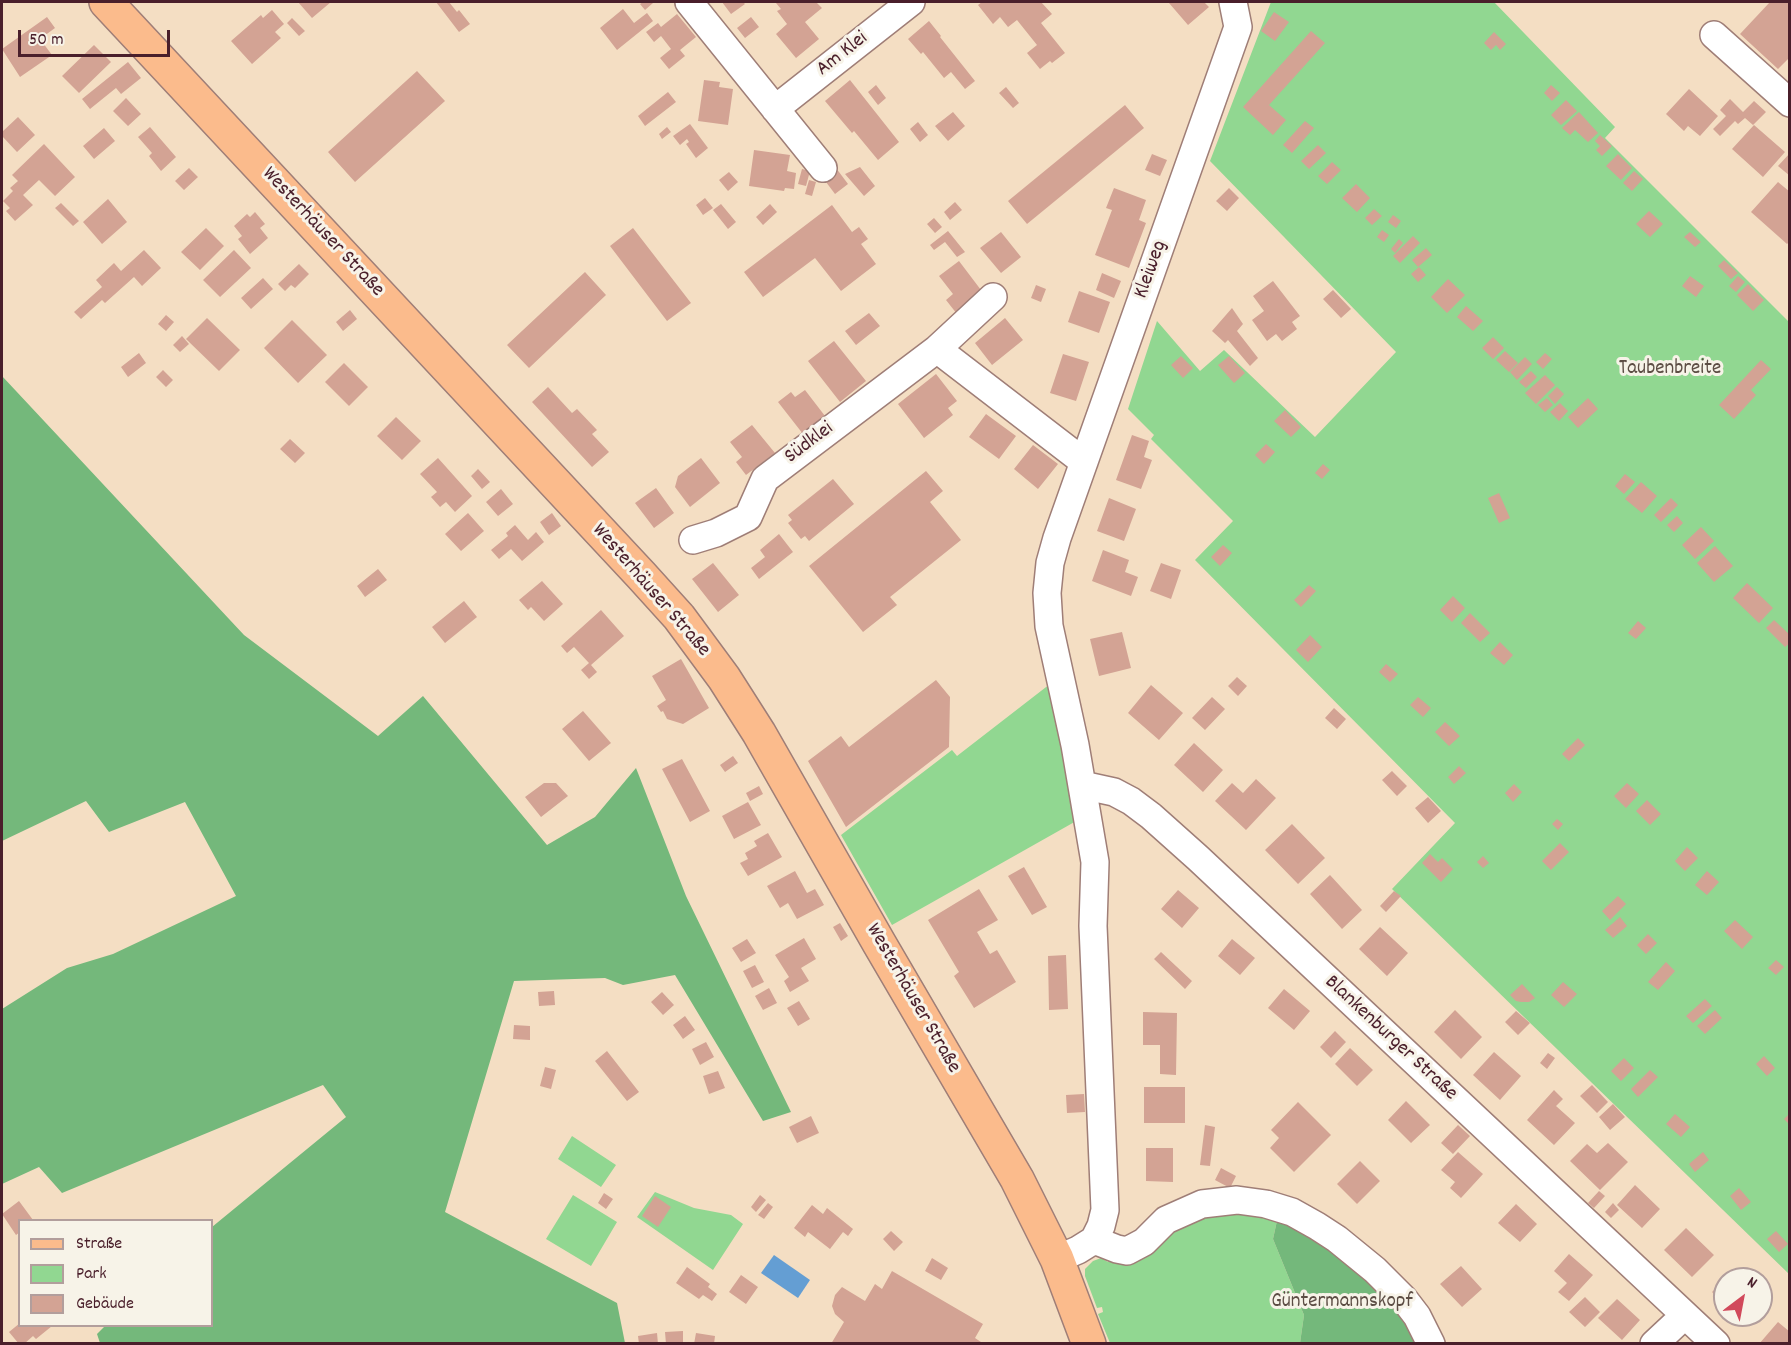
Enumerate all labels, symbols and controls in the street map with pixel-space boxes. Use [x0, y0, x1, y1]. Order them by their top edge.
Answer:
scale bar [21, 18, 172, 56]
street label: Am Klei [812, 27, 874, 83]
text: 50 m [29, 28, 64, 53]
street label: Westerhäuser Straße [255, 163, 389, 303]
street label: Kleiweg [1130, 238, 1174, 302]
park label: Taubenbreite [1619, 357, 1721, 383]
street label: Südklei [781, 417, 839, 471]
street label: Westerhäuser Straße [585, 519, 715, 663]
street label: Westerhäuser Straße [859, 920, 965, 1078]
street label: Blankenburger Straße [1318, 971, 1462, 1107]
legend [18, 1219, 213, 1327]
text: Straße [76, 1232, 122, 1257]
text: Park [76, 1262, 107, 1287]
north arrow [1713, 1267, 1773, 1327]
text: N [1742, 1271, 1761, 1295]
park label: Güntermannskopf [1271, 1290, 1413, 1316]
text: Gebäude [76, 1292, 134, 1317]

